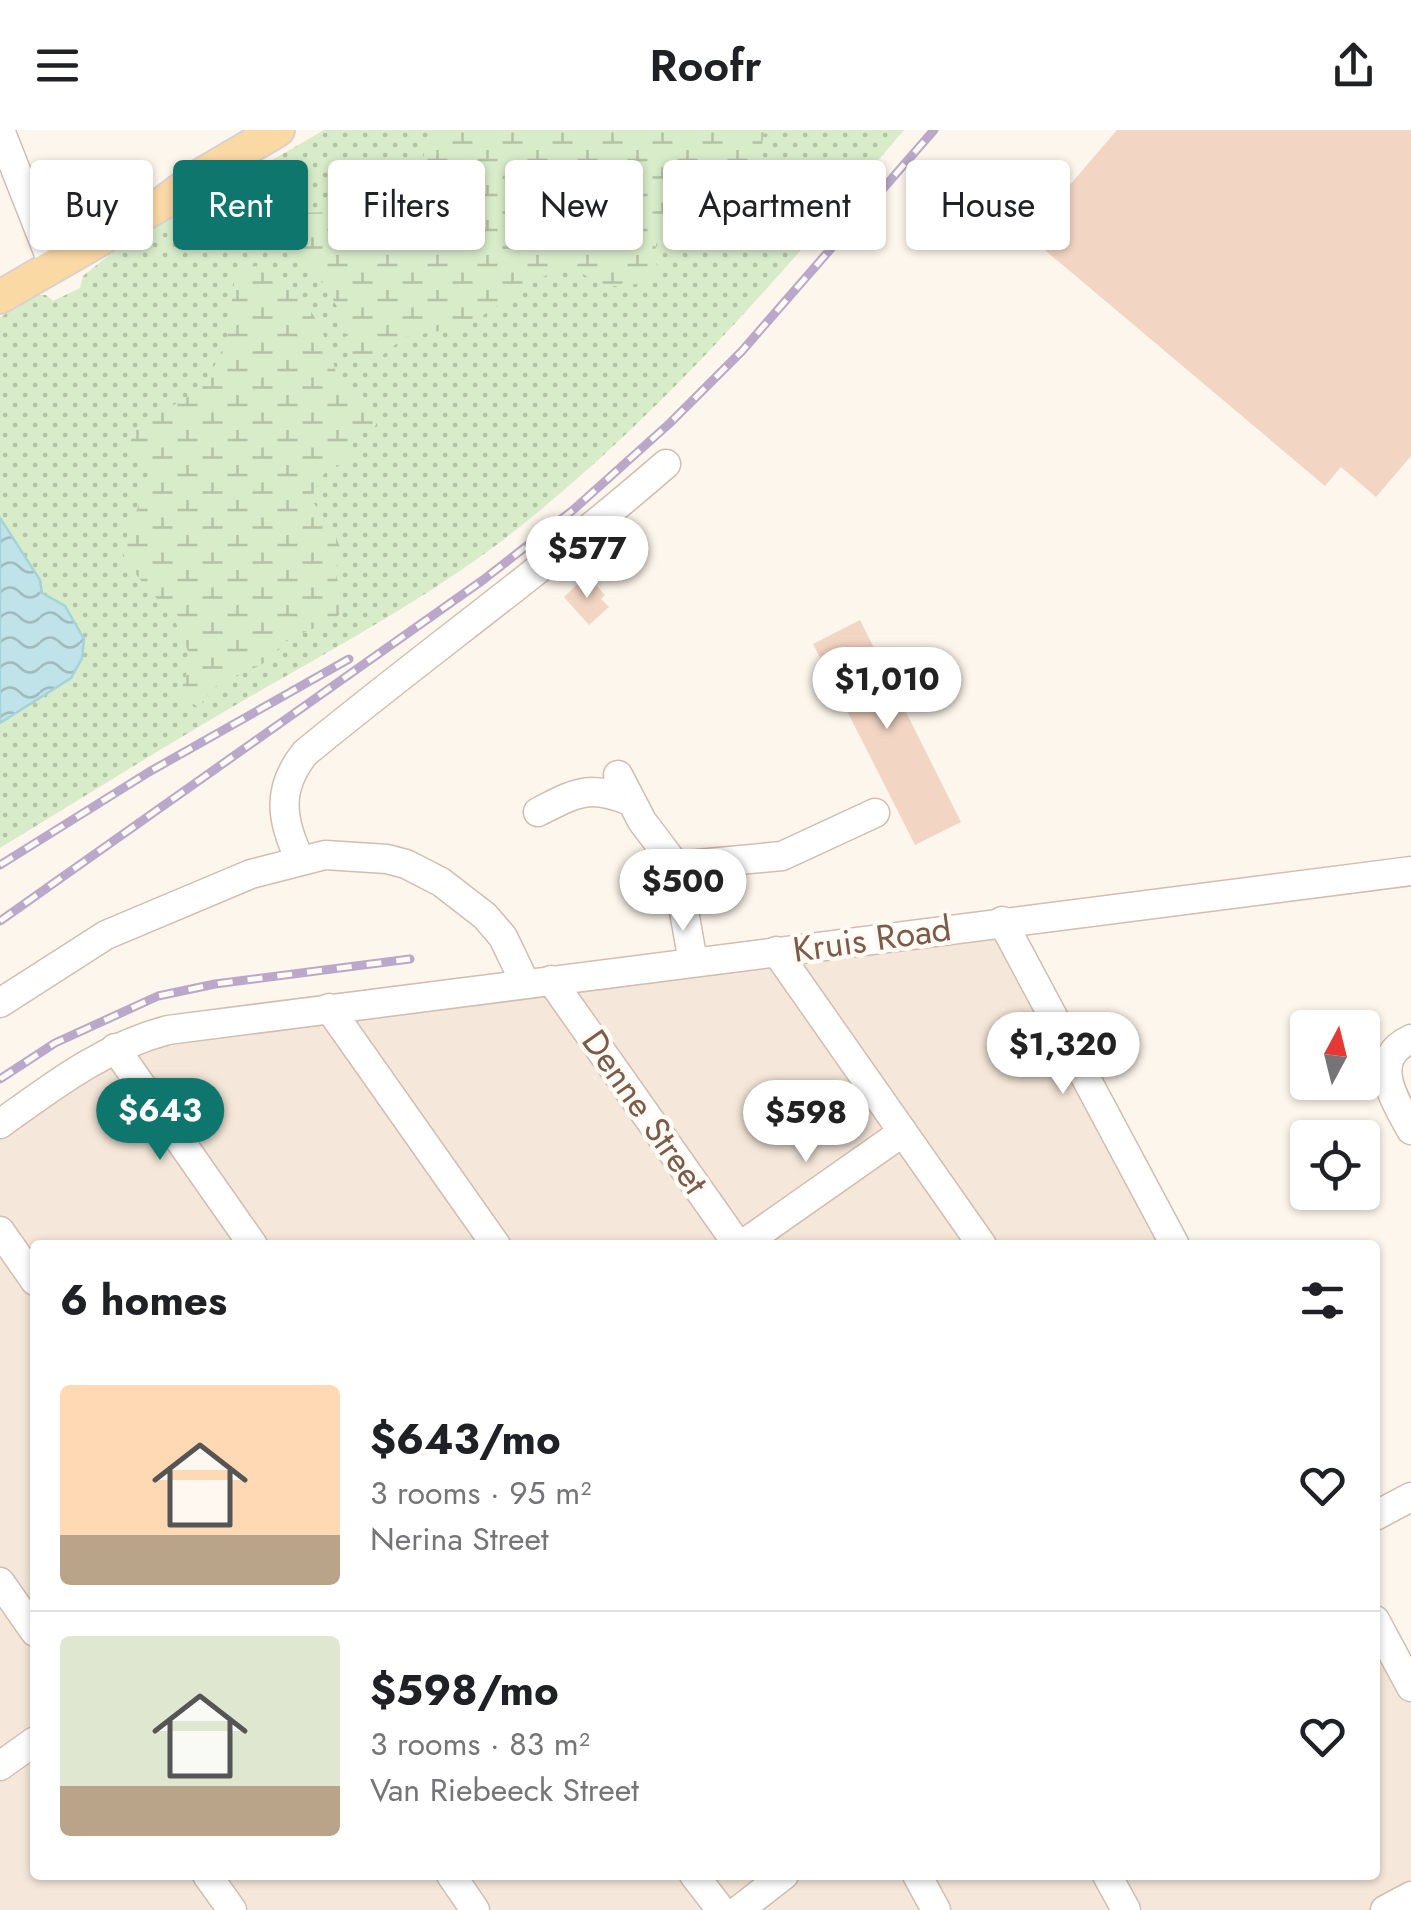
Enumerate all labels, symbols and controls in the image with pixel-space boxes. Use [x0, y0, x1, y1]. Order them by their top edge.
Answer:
text: Roofr [650, 33, 761, 98]
icon: menu [30, 38, 85, 93]
icon: share [1326, 38, 1381, 93]
chip: Buy [30, 160, 153, 250]
chip: Rent [173, 160, 308, 250]
chip: Filters [328, 160, 485, 250]
chip: New [505, 160, 643, 250]
chip: Apartment [663, 160, 886, 250]
chip: House [906, 160, 1070, 250]
pin: $577 [528, 516, 646, 601]
text: $577 [547, 525, 627, 571]
pin: $1,010 [806, 647, 968, 732]
text: $1,010 [834, 656, 940, 702]
pin: $500 [624, 849, 742, 934]
text: $500 [642, 858, 724, 904]
street label: Kruis Road [790, 903, 954, 975]
north arrow [1290, 1010, 1380, 1100]
map controls [1290, 1010, 1380, 1210]
pin: $1,320 [982, 1012, 1144, 1097]
street label: Denne Street [570, 1020, 720, 1205]
text: $1,320 [1009, 1021, 1117, 1067]
pin: $643 [101, 1078, 219, 1163]
pin: $598 [747, 1080, 865, 1165]
text: $643 [118, 1087, 202, 1133]
text: $598 [765, 1089, 847, 1135]
button: locate [1290, 1120, 1380, 1210]
text: 6 homes [60, 1270, 227, 1331]
icon: filters [1295, 1273, 1350, 1328]
text: $643/mo [370, 1409, 561, 1470]
icon: home [140, 1425, 260, 1545]
icon: heart [1295, 1458, 1350, 1513]
text: 3 rooms · 95 m² [370, 1470, 591, 1516]
text: Nerina Street [370, 1516, 549, 1562]
text: $598/mo [370, 1660, 559, 1721]
icon: home [140, 1676, 260, 1796]
icon: heart [1295, 1709, 1350, 1764]
text: 3 rooms · 83 m² [370, 1721, 590, 1767]
text: Van Riebeeck Street [370, 1767, 639, 1813]

